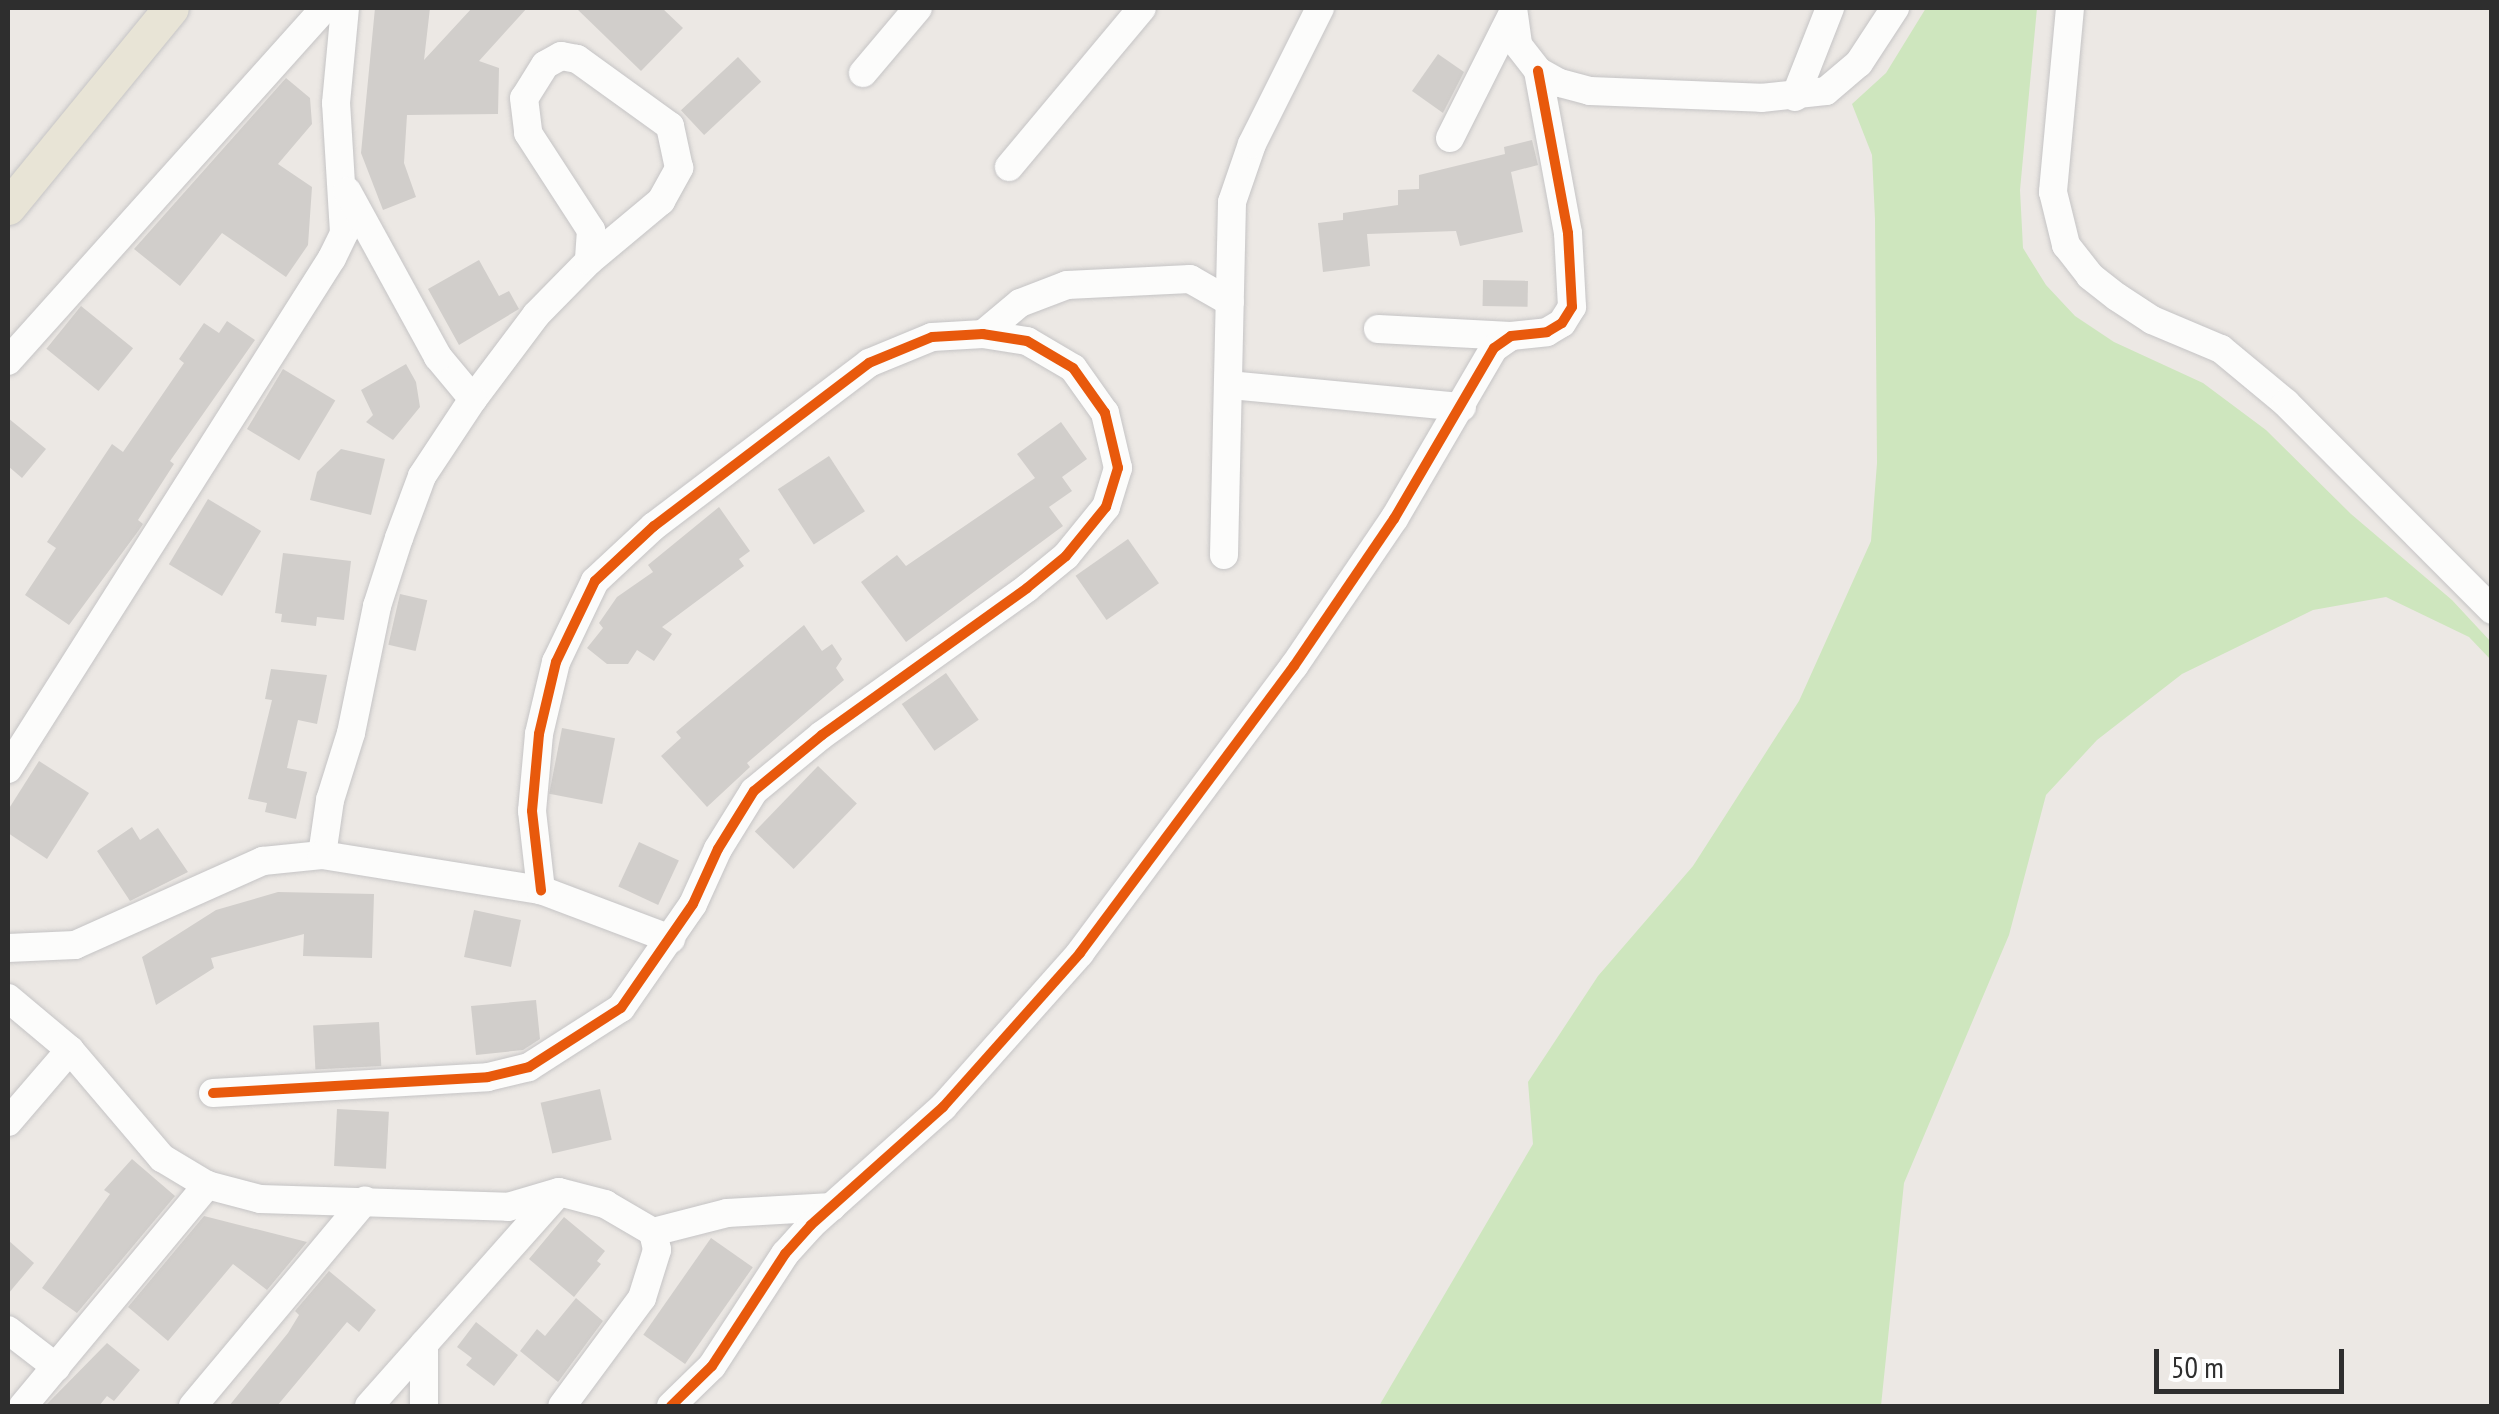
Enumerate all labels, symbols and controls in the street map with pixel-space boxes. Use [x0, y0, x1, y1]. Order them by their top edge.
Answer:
scale bar [2159, 1329, 2349, 1391]
text: 50 m [2171, 1347, 2224, 1386]

